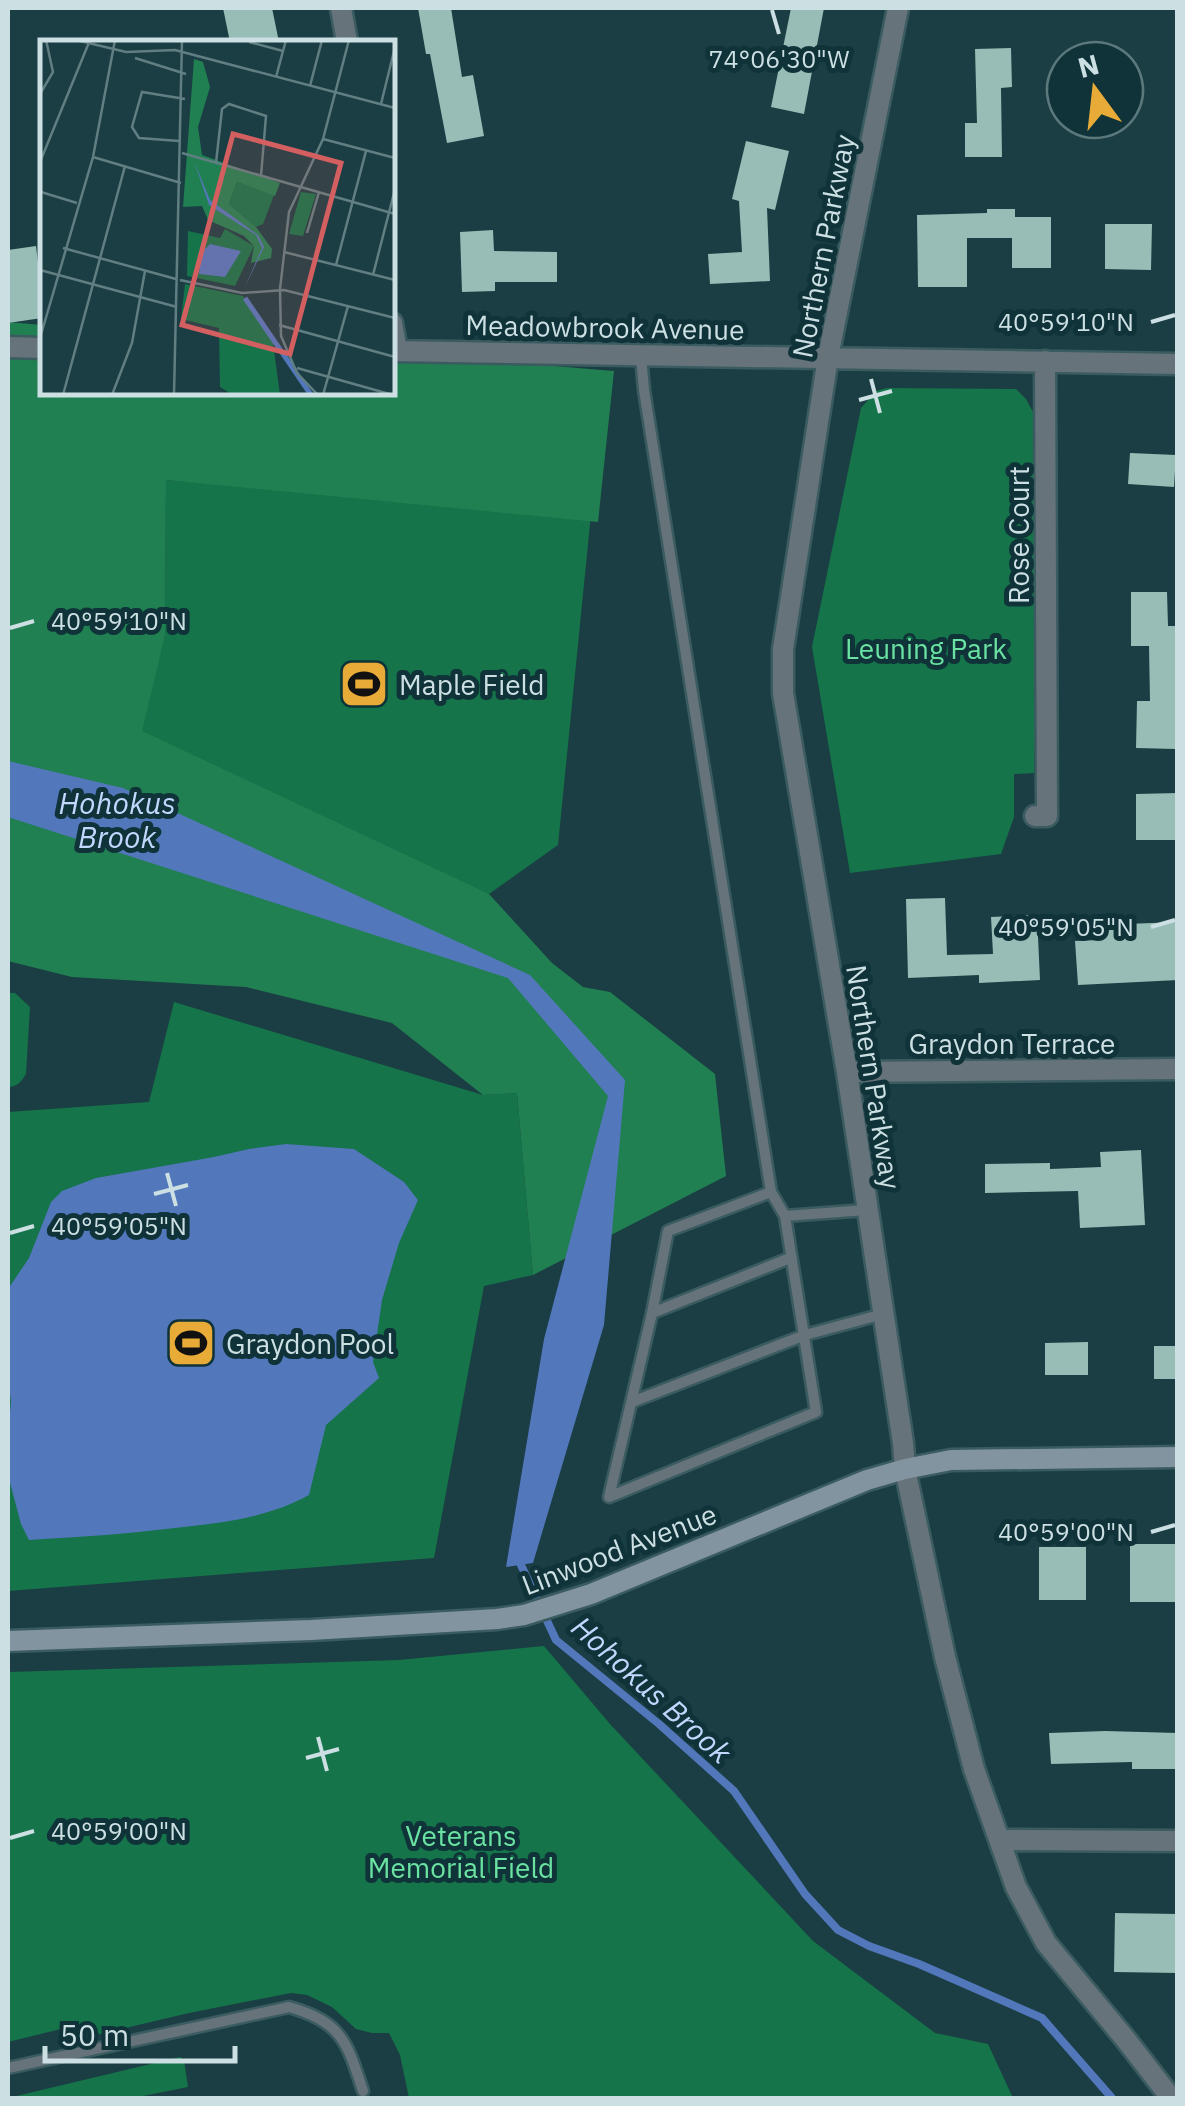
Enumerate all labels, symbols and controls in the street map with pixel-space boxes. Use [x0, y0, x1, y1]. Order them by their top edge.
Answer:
inset map [40, 40, 395, 395]
north arrow [1045, 40, 1145, 140]
text: 74°06'30"W [709, 42, 849, 75]
text: N [1074, 45, 1103, 86]
street label: Northern Parkway [783, 131, 863, 361]
text: 40°59'10"N [998, 305, 1134, 338]
street label: Meadowbrook Avenue [465, 306, 745, 348]
street label: Rose Court [1000, 466, 1037, 604]
text: 40°59'10"N [51, 604, 187, 637]
park label: Leuning Park [845, 630, 1007, 667]
sports icon: Maple Field [338, 658, 390, 710]
place label: Maple Field [399, 666, 544, 703]
water label: Hohokus Brook [58, 783, 176, 856]
text: 40°59'05"N [998, 910, 1134, 943]
street label: Northern Parkway [838, 962, 910, 1192]
street label: Graydon Terrace [909, 1025, 1115, 1062]
text: 40°59'05"N [51, 1209, 187, 1242]
sports icon: Graydon Pool [165, 1317, 217, 1369]
place label: Graydon Pool [226, 1325, 394, 1362]
street label: Linwood Avenue [516, 1495, 722, 1603]
text: 40°59'00"N [998, 1515, 1134, 1548]
water label: Hohokus Brook [564, 1607, 741, 1771]
text: 40°59'00"N [51, 1814, 187, 1847]
park label: Veterans Memorial Field [368, 1817, 554, 1886]
scale bar [45, 2001, 235, 2063]
text: 50 m [60, 2015, 129, 2054]

